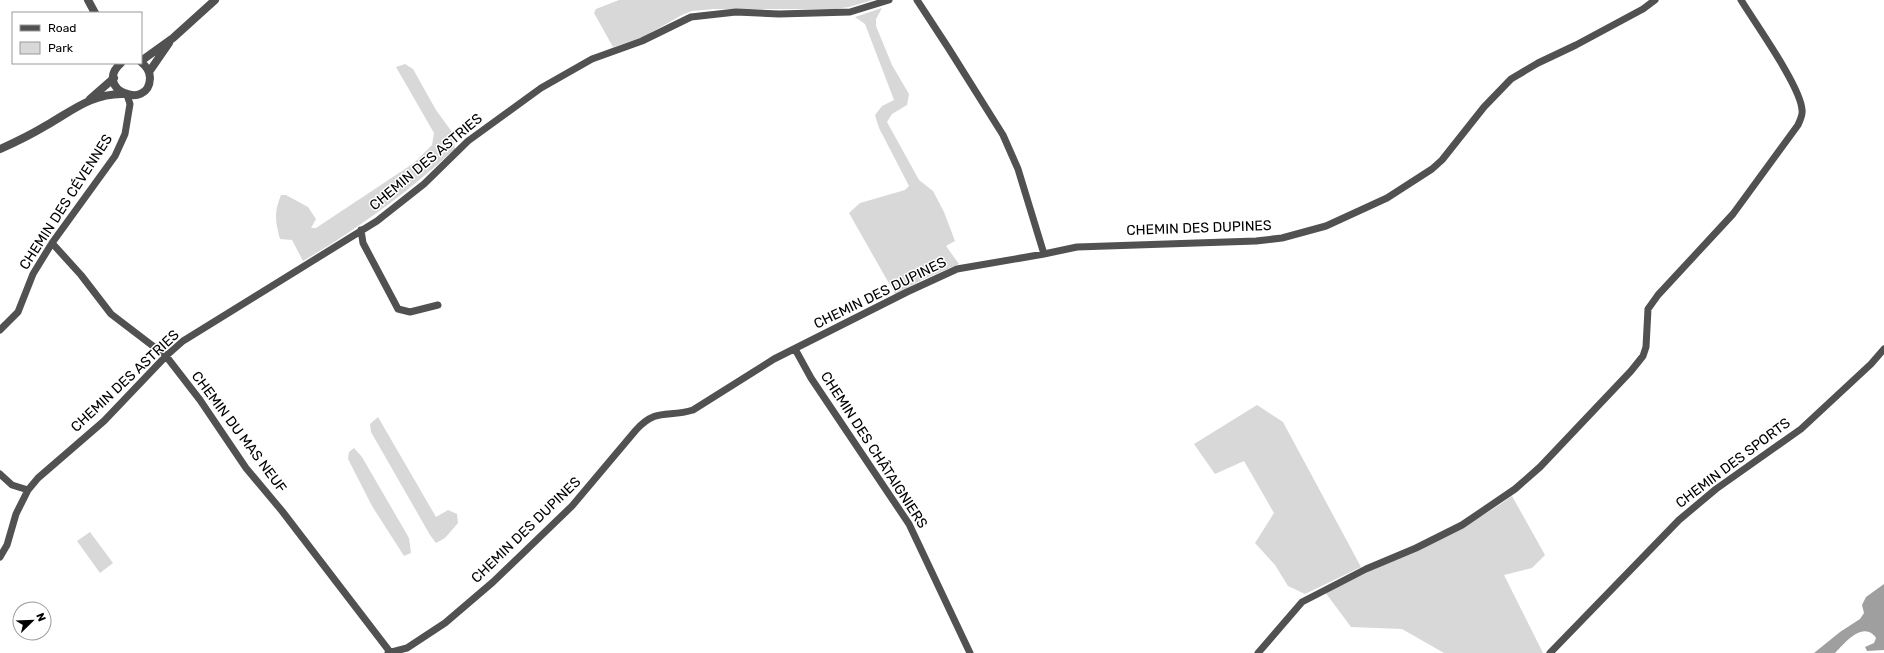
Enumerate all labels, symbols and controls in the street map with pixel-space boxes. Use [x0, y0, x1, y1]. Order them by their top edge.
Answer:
legend [12, 12, 142, 64]
text: Road [48, 21, 76, 35]
text: Park [48, 41, 74, 55]
street label: CHEMIN DES ASTRIES [366, 110, 486, 214]
street label: CHEMIN DES CÉVENNES [15, 130, 116, 273]
street label: CHEMIN DES DUPINES [1126, 217, 1272, 239]
street label: CHEMIN DES DUPINES [811, 253, 949, 333]
street label: CHEMIN DES ASTRIES [67, 326, 183, 436]
street label: CHEMIN DU MAS NEUF [188, 368, 290, 496]
street label: CHEMIN DES CHÂTAIGNIERS [817, 368, 932, 532]
street label: CHEMIN DES SPORTS [1672, 414, 1794, 512]
street label: CHEMIN DES DUPINES [468, 473, 584, 587]
north arrow [12, 601, 52, 641]
text: N [33, 611, 48, 624]

